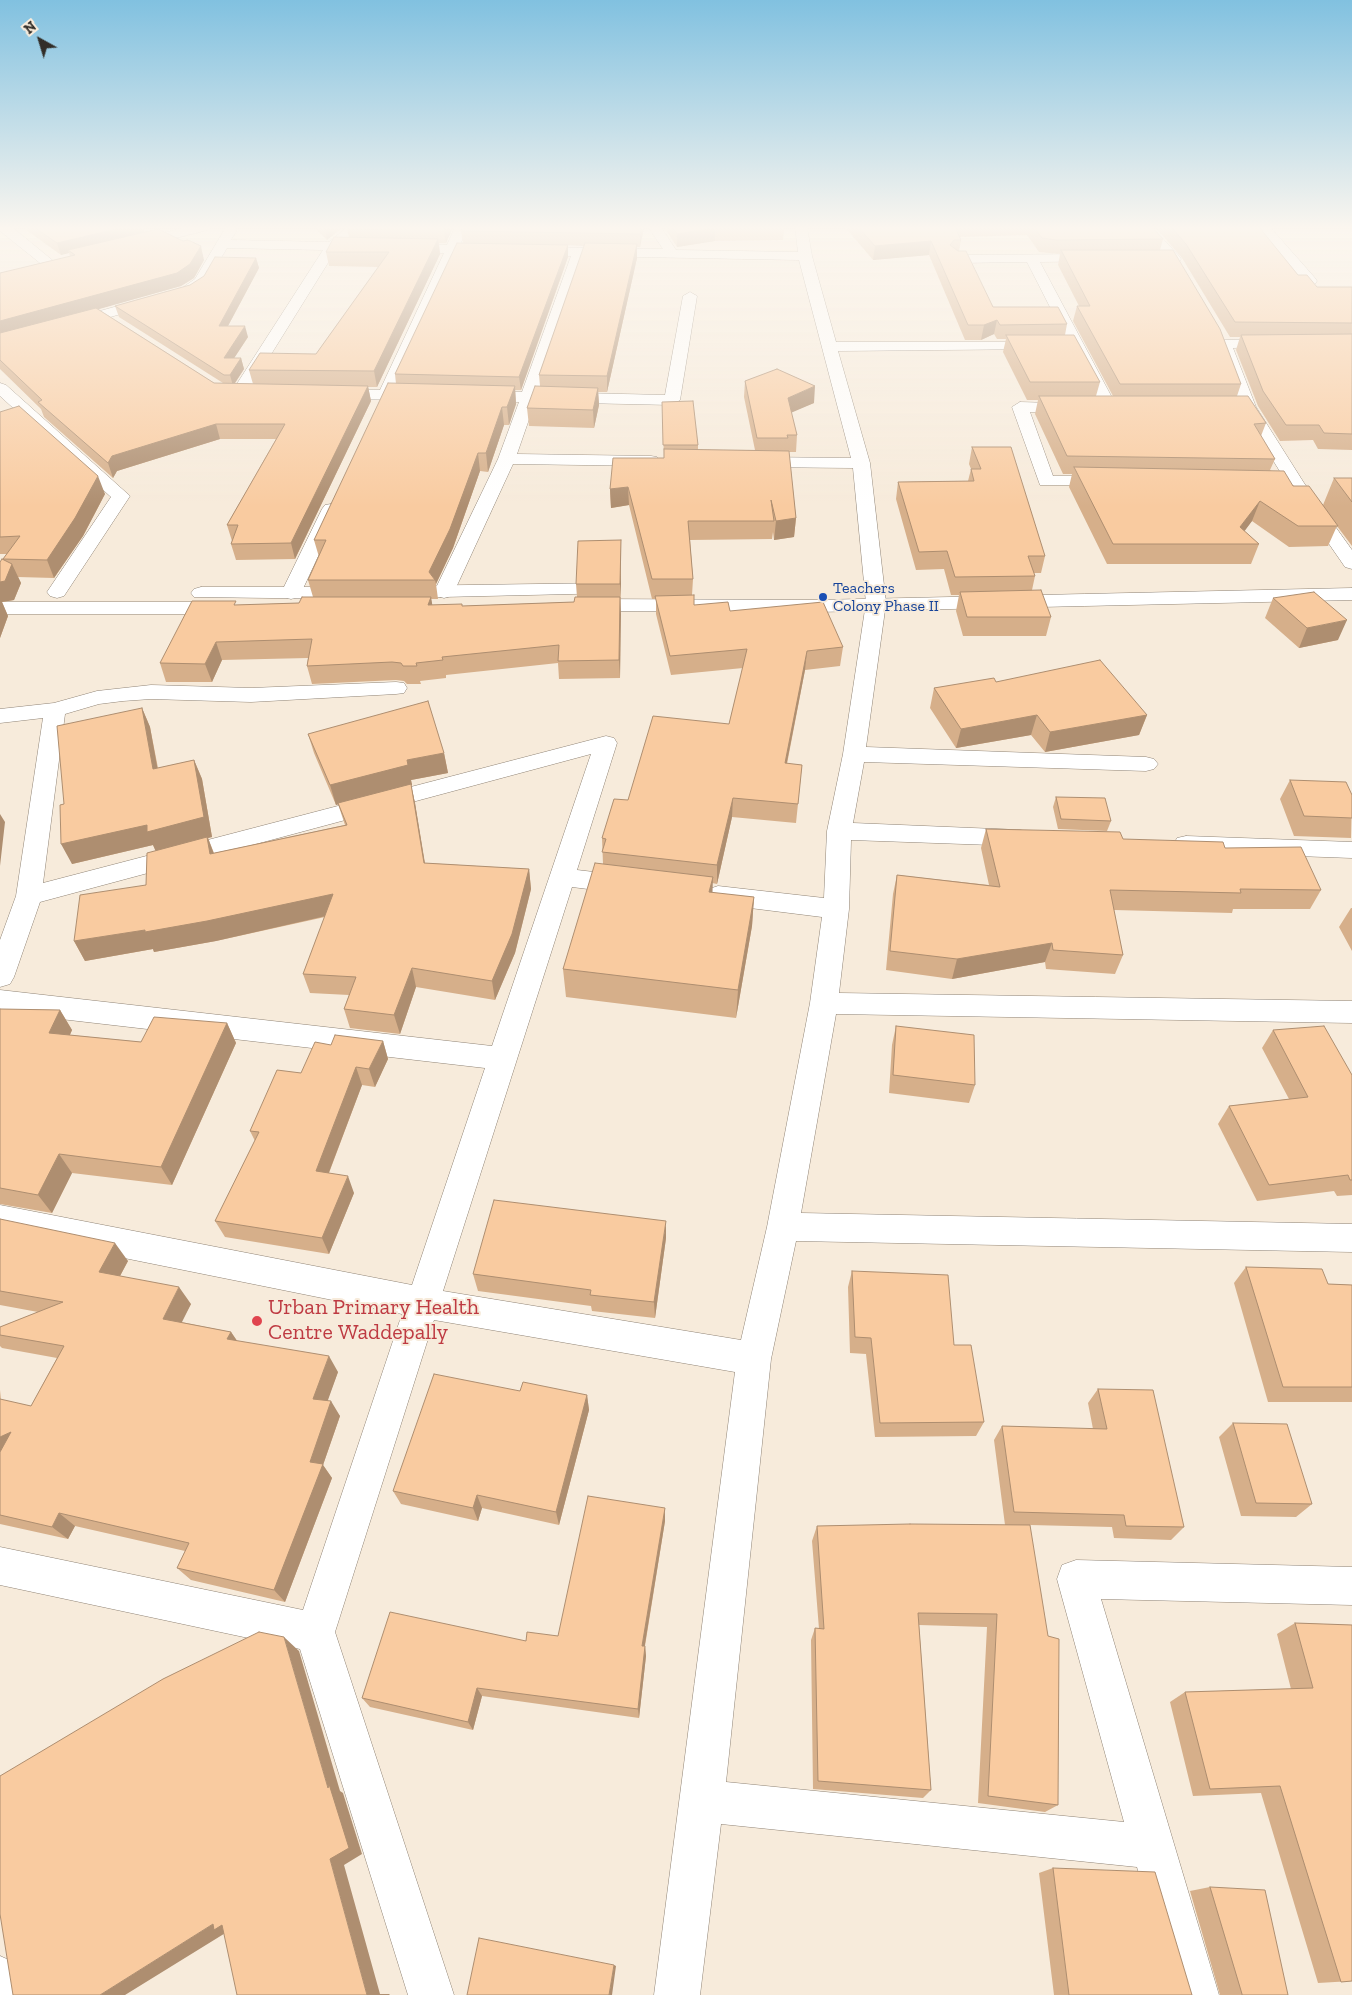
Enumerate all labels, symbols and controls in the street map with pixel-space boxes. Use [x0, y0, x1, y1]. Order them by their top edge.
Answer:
north arrow [15, 15, 65, 65]
text: N [21, 18, 40, 38]
place label: Teachers Colony Phase II [833, 578, 939, 616]
marker: Teachers Colony Phase II [817, 591, 829, 603]
place label: Urban Primary Health Centre Waddepally [268, 1295, 479, 1346]
marker: Urban Primary Health Centre Waddepally [250, 1314, 264, 1328]

